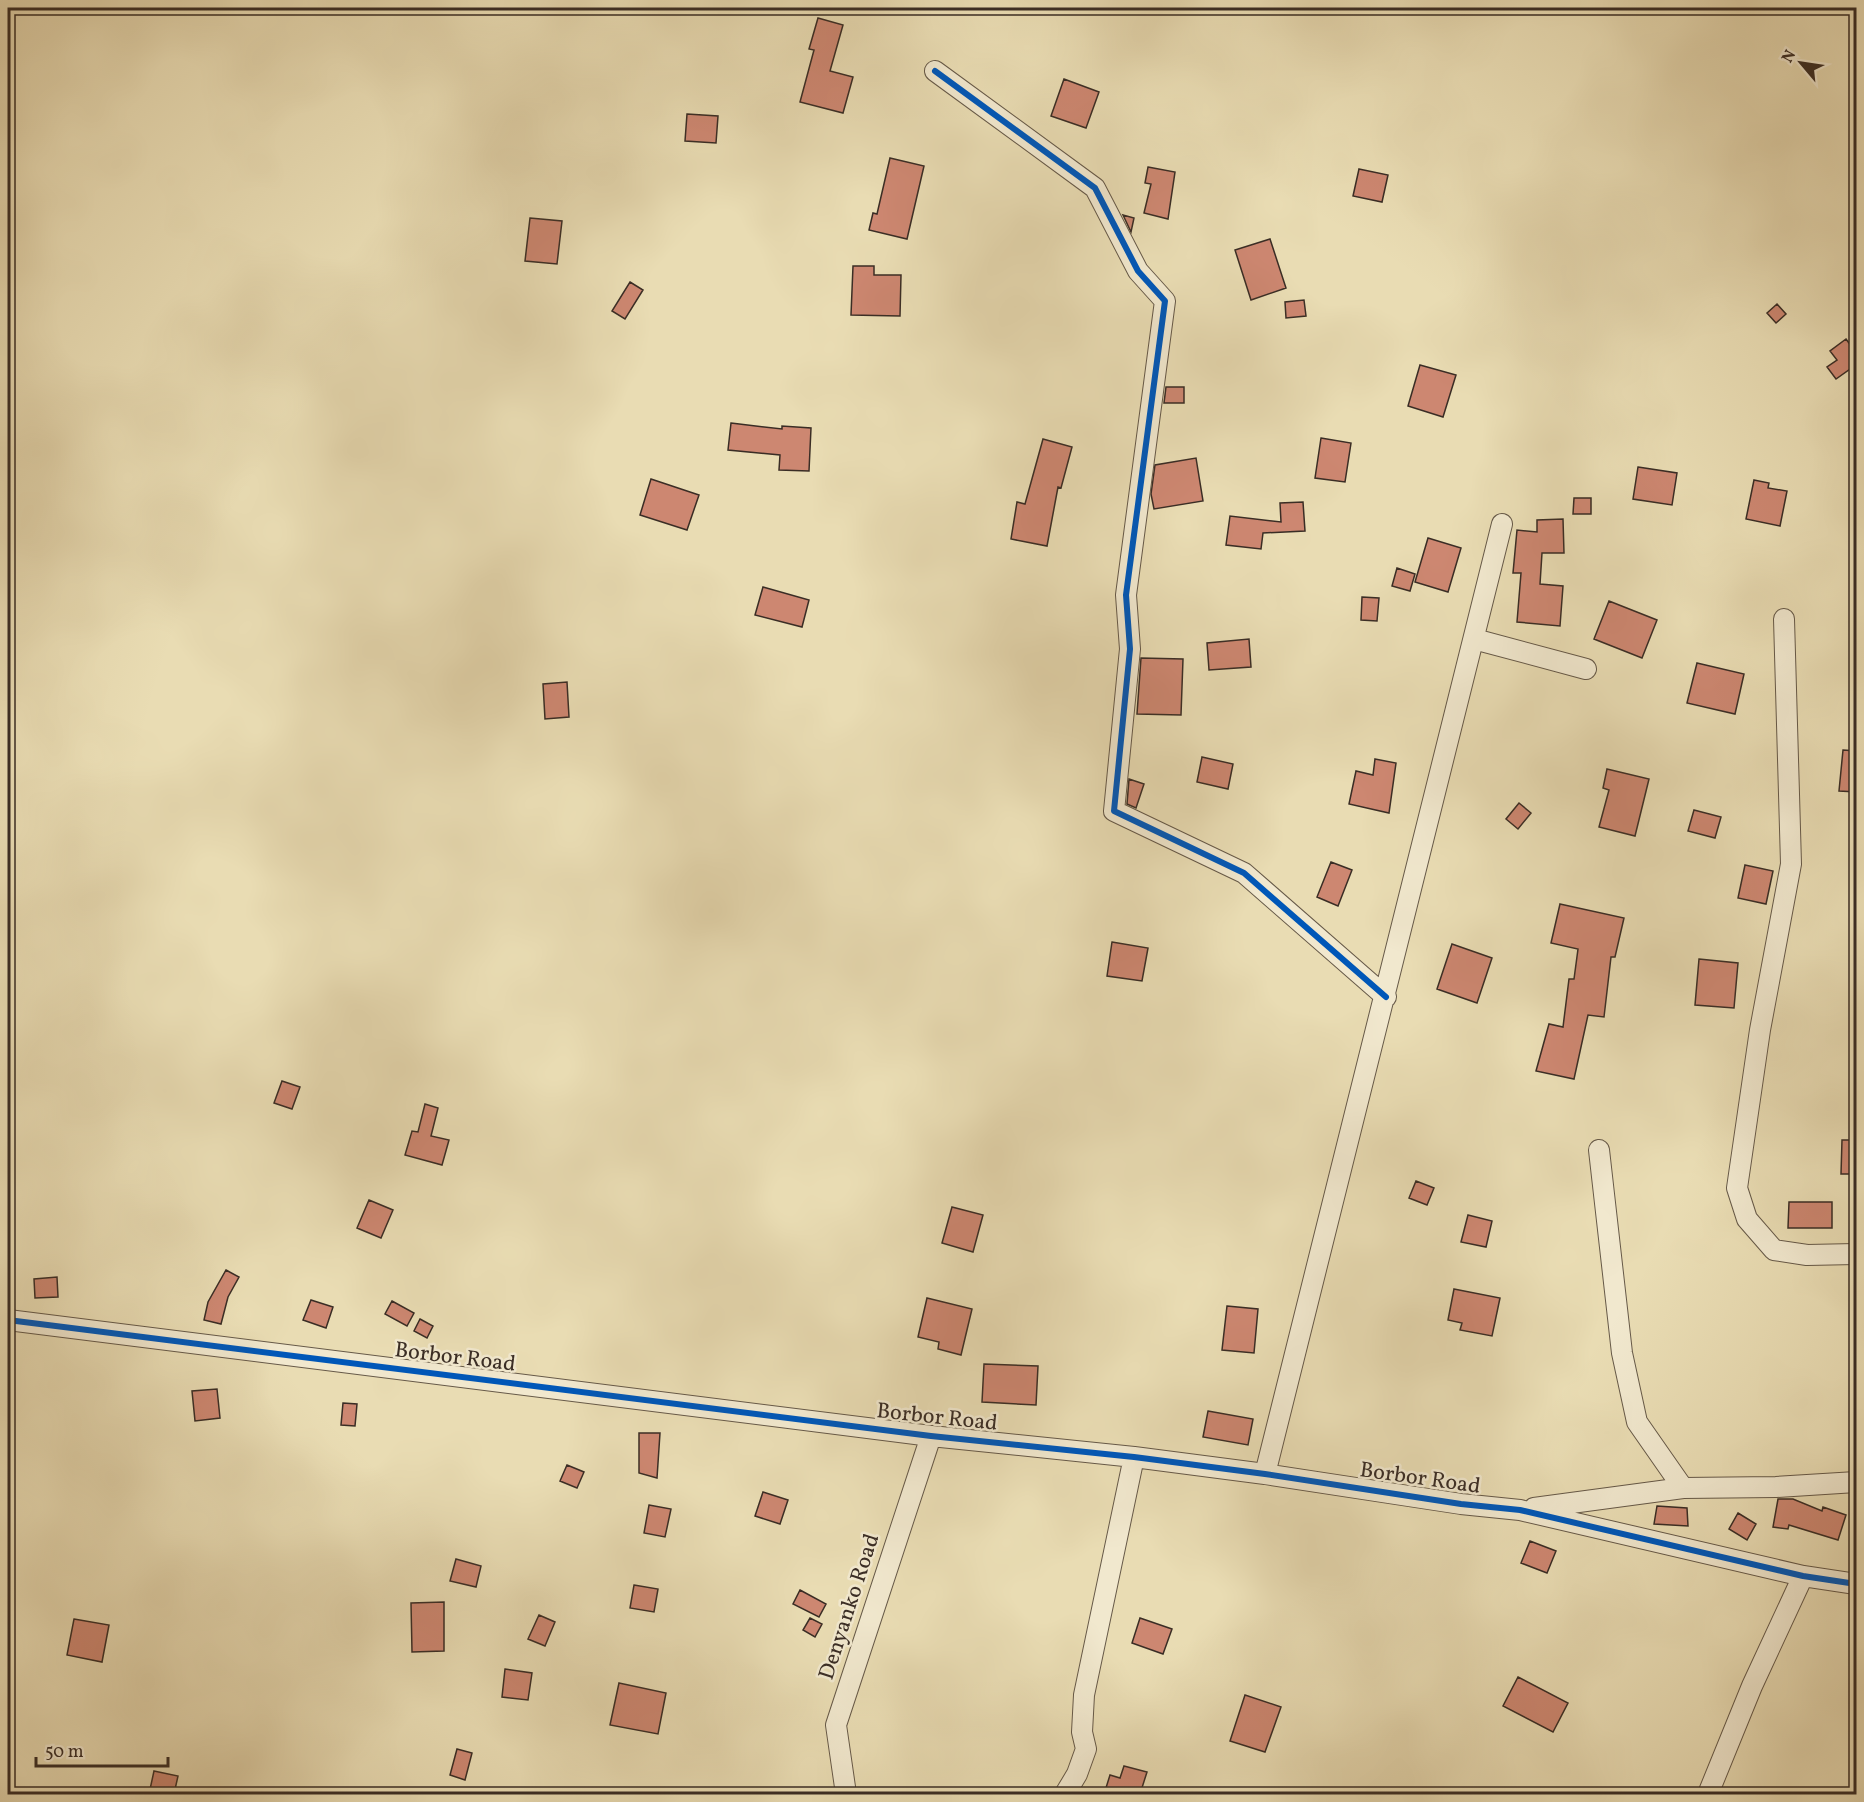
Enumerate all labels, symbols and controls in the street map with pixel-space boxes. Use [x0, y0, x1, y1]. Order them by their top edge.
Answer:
north arrow [1771, 33, 1831, 93]
text: N [1777, 46, 1802, 67]
street label: Borbor Road [393, 1335, 517, 1381]
street label: Borbor Road [875, 1396, 999, 1440]
street label: Borbor Road [1358, 1455, 1482, 1503]
street label: Denyanko Road [812, 1530, 888, 1684]
scale bar [36, 1730, 168, 1768]
text: 50 m [45, 1740, 84, 1765]

